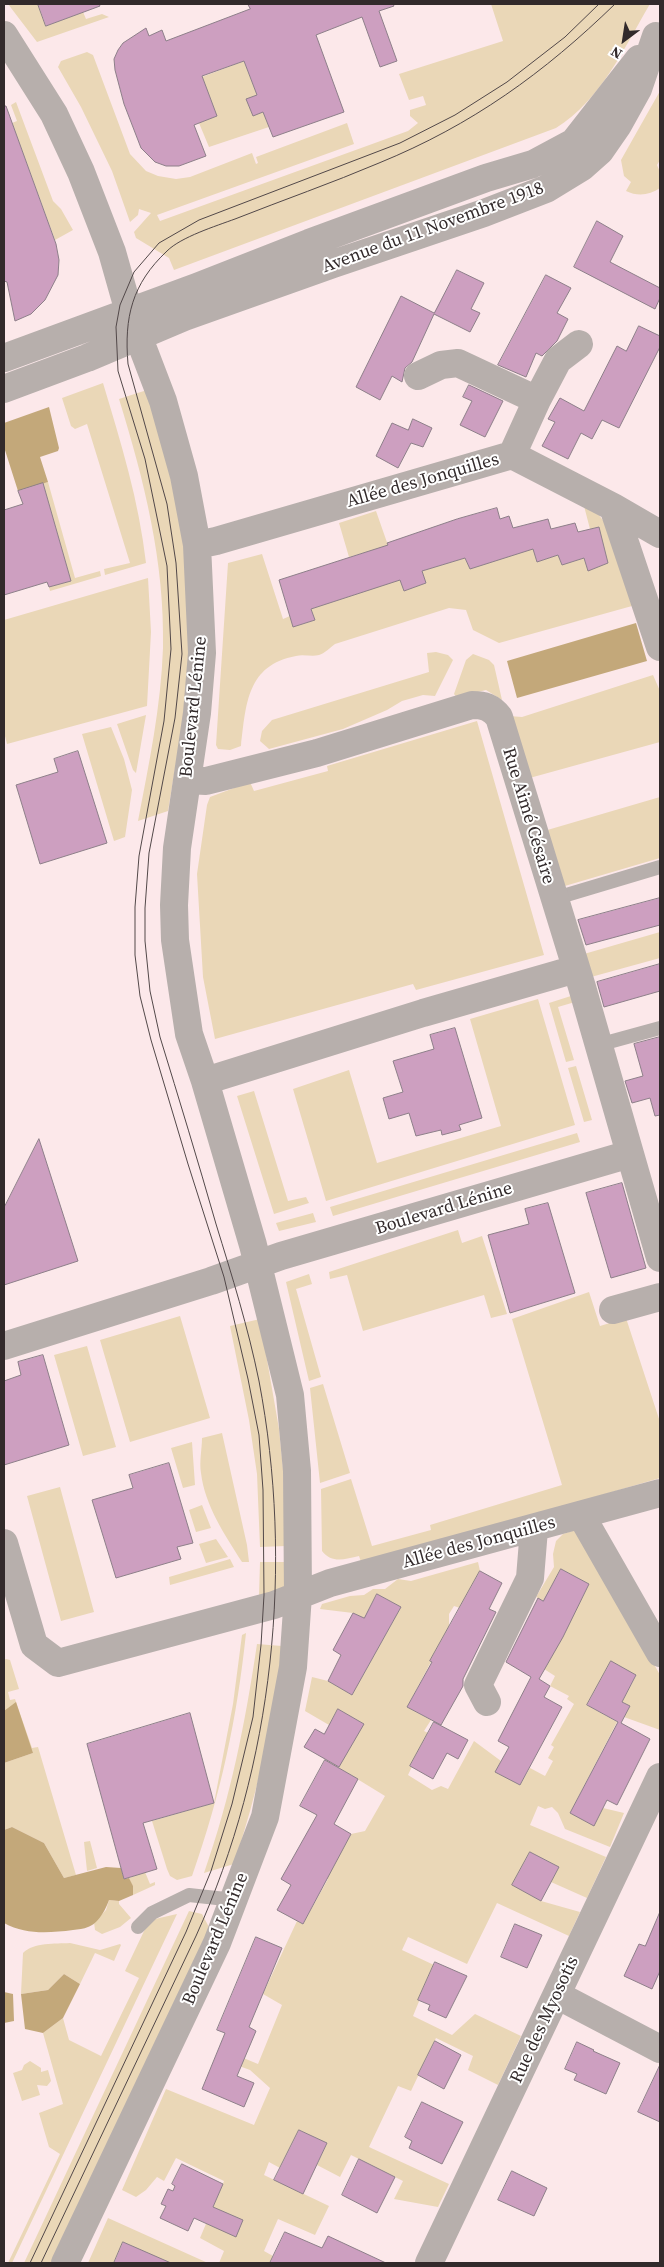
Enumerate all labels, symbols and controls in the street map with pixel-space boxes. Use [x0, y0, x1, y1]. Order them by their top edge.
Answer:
north arrow [599, 15, 649, 65]
text: N [607, 42, 626, 64]
street label: Avenue du 11 Novembre 1918 [319, 178, 547, 278]
street label: Allée des Jonquilles [344, 449, 502, 513]
street label: Boulevard Lénine [176, 635, 212, 779]
street label: Rue Aimé Césaire [497, 745, 559, 887]
street label: Boulevard Lénine [373, 1178, 515, 1240]
street label: Allée des Jonquilles [400, 1512, 558, 1574]
street label: Boulevard Lénine [178, 1869, 254, 2009]
street label: Rue des Myosotis [506, 1953, 584, 2087]

